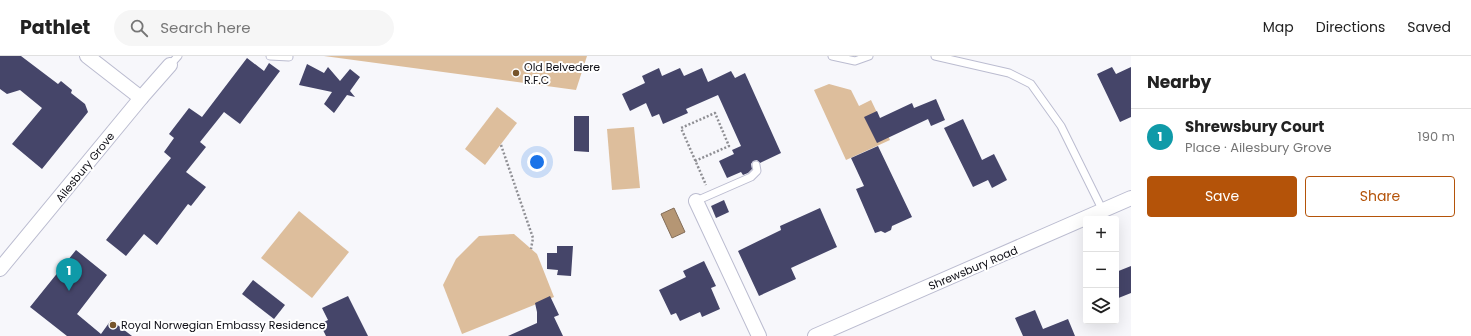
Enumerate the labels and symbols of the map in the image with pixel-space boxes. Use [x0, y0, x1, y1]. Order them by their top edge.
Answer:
place label: Old Belvedere R.F.C [524, 59, 600, 88]
marker: Old Belvedere R.F.C [511, 68, 521, 78]
street label: Ailesbury Grove [52, 128, 118, 205]
your location [527, 152, 547, 172]
street label: Shrewsbury Road [926, 242, 1020, 294]
pin: 1 [56, 258, 82, 291]
place label: Royal Norwegian Embassy Residence [121, 317, 326, 333]
marker: Royal Norwegian Embassy Residence [108, 320, 118, 330]

